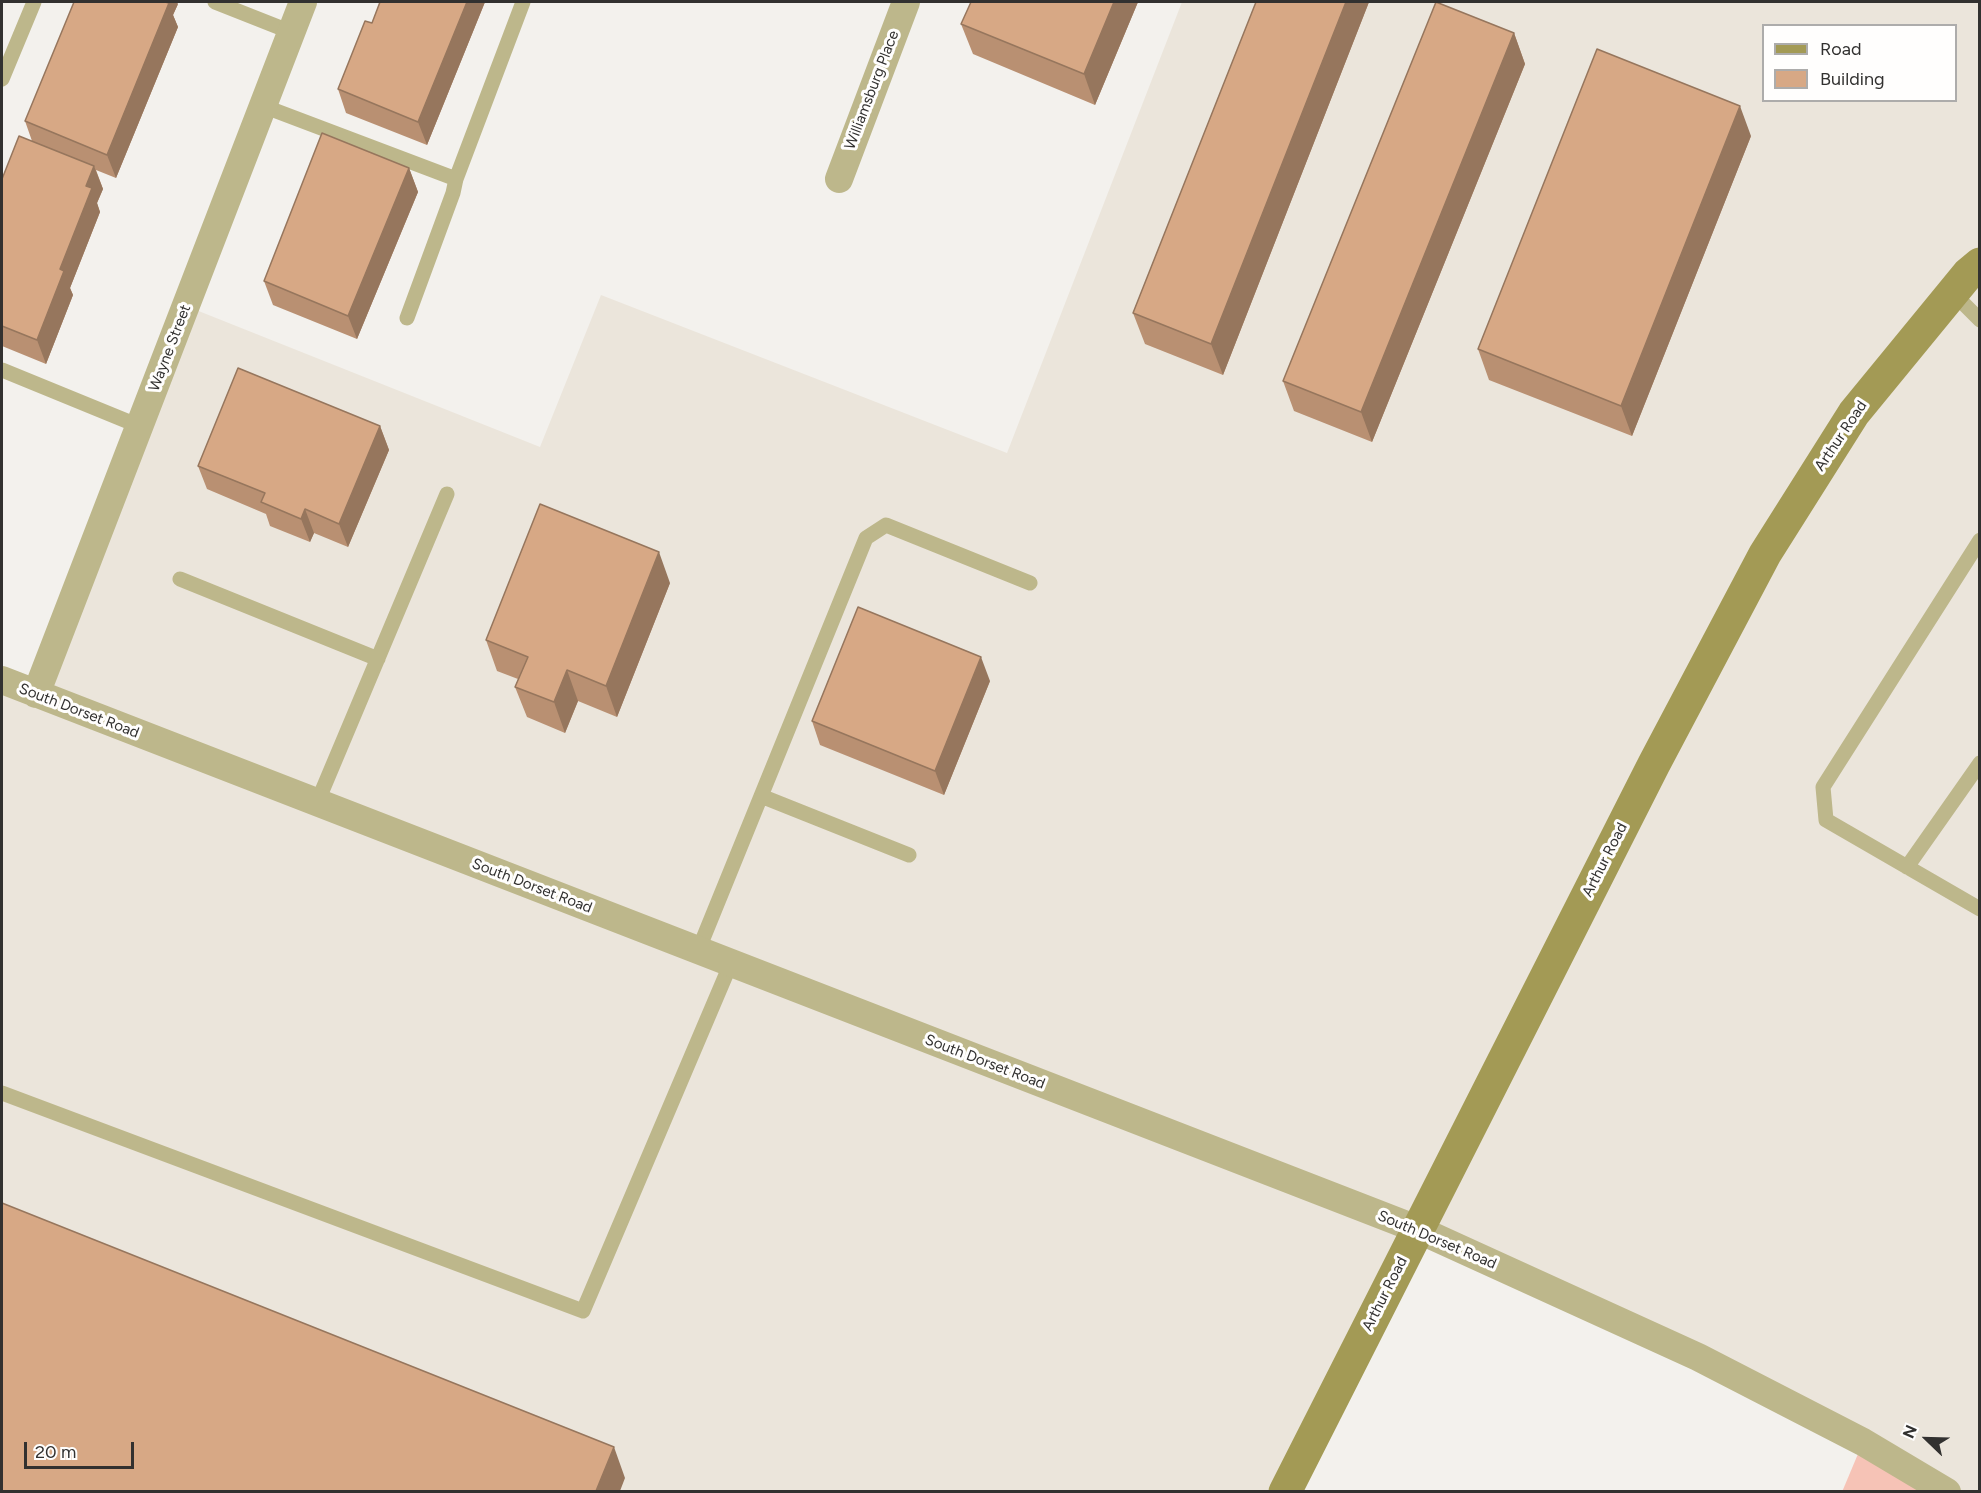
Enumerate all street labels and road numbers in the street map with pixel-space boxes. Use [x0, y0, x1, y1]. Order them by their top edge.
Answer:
street label: Williamsburg Place [841, 28, 903, 152]
street label: Wayne Street [145, 302, 195, 394]
street label: Arthur Road [1811, 397, 1871, 475]
street label: South Dorset Road [16, 680, 142, 742]
street label: Arthur Road [1579, 820, 1631, 900]
street label: South Dorset Road [469, 855, 595, 917]
street label: South Dorset Road [922, 1031, 1048, 1093]
street label: South Dorset Road [1375, 1207, 1499, 1273]
street label: Arthur Road [1359, 1254, 1411, 1334]

